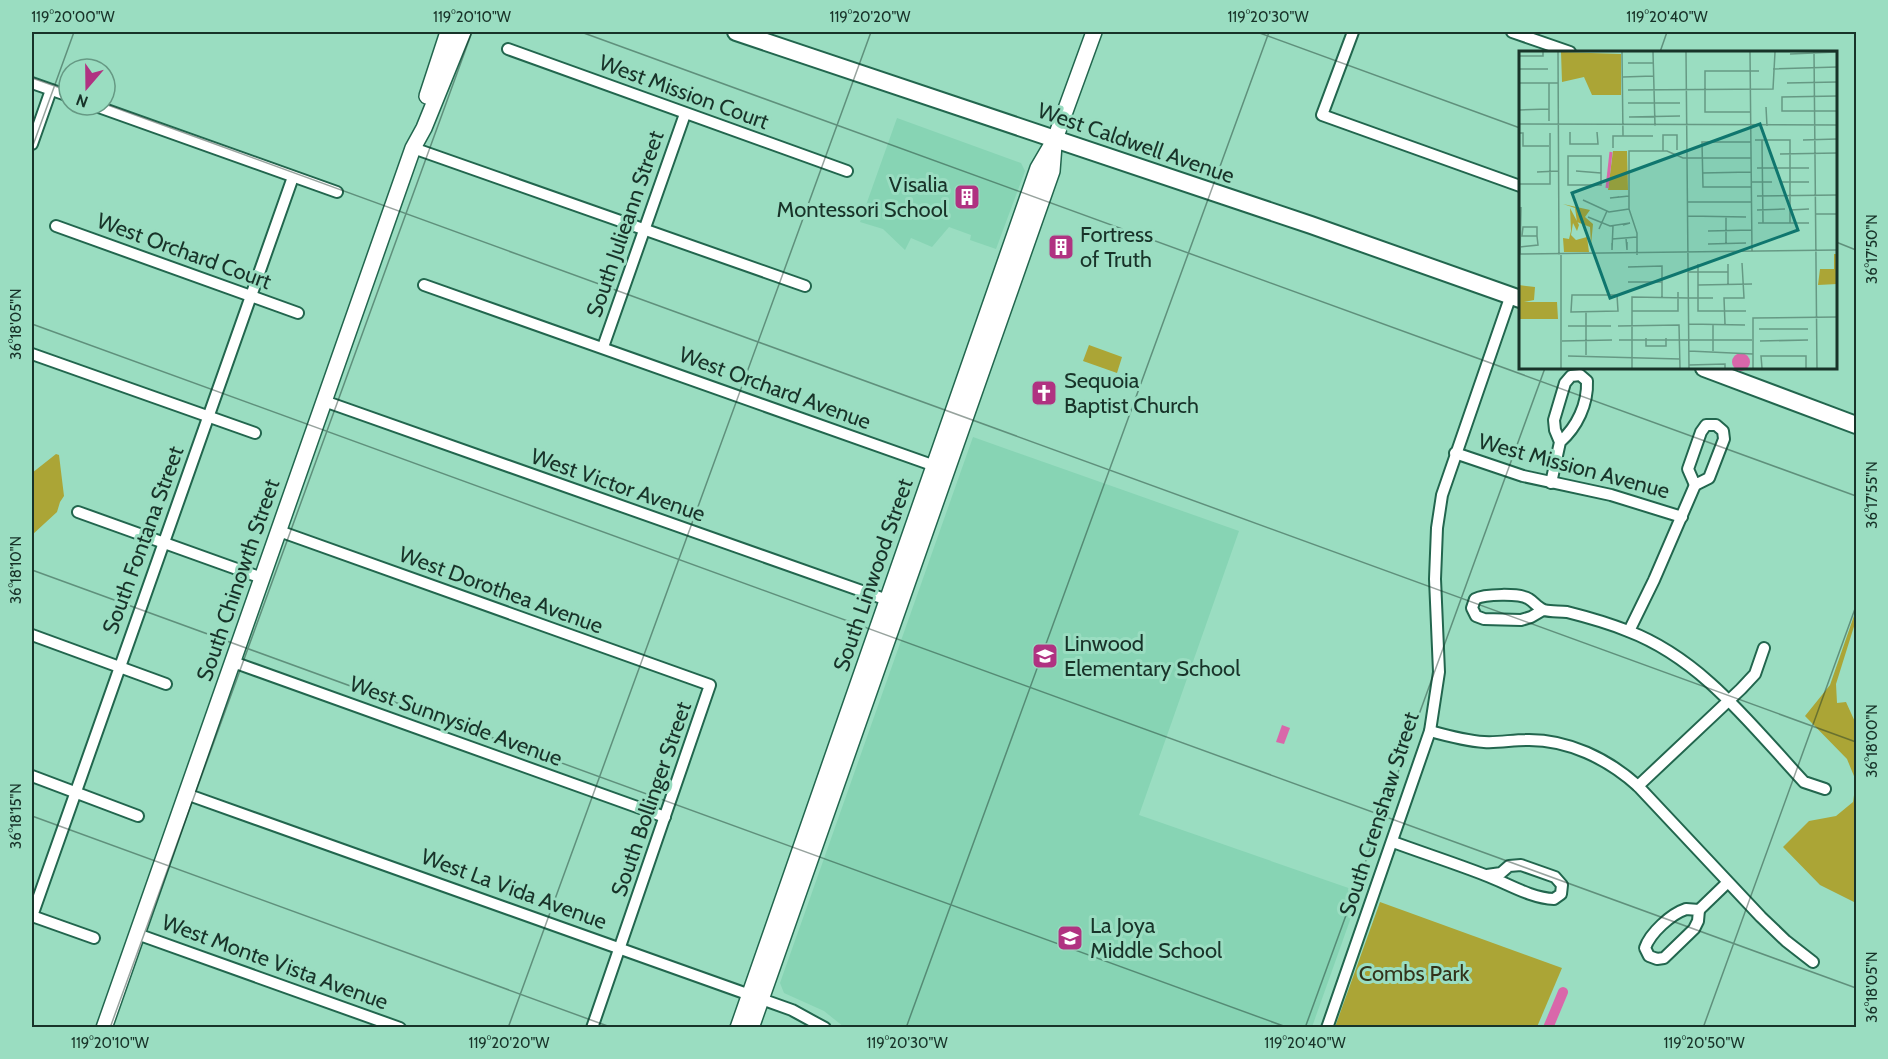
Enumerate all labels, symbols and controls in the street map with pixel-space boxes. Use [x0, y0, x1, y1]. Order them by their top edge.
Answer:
text: 119°20'00"W [31, 8, 116, 26]
text: 119°20'10"W [433, 8, 512, 26]
text: 119°20'20"W [830, 8, 911, 26]
text: 119°20'30"W [1227, 8, 1309, 26]
text: 119°20'40"W [1626, 8, 1709, 26]
street label: West Mission Court [596, 49, 773, 135]
inset map [1519, 51, 1837, 369]
north arrow [57, 57, 117, 117]
text: N [73, 90, 91, 111]
street label: West Caldwell Avenue [1034, 97, 1238, 189]
street label: South Julieann Street [580, 127, 670, 321]
place label: Visalia Montessori School [777, 171, 949, 223]
building icon: Visalia Montessori School [952, 182, 982, 212]
street label: West Orchard Court [93, 207, 275, 295]
text: 36°17'50"N [1863, 214, 1881, 284]
place label: Fortress of Truth [1080, 221, 1153, 273]
building icon: Fortress of Truth [1046, 232, 1076, 262]
text: 36°18'05"N [7, 288, 25, 360]
street label: West Orchard Avenue [675, 341, 875, 435]
place label: Sequoia Baptist Church [1064, 367, 1199, 419]
church icon: Sequoia Baptist Church [1029, 378, 1059, 408]
street label: West Mission Avenue [1475, 427, 1673, 505]
street label: South Fontana Street [96, 442, 190, 638]
street label: West Victor Avenue [527, 442, 709, 528]
text: 36°17'55"N [1863, 461, 1881, 529]
street label: South Linwood Street [827, 474, 919, 675]
street label: South Chinowth Street [191, 475, 285, 685]
text: 36°18'10"N [7, 536, 25, 604]
street label: West Dorothea Avenue [395, 541, 607, 639]
place label: Linwood Elementary School [1064, 630, 1241, 682]
school or university icon: Linwood Elementary School [1030, 641, 1060, 671]
street label: West Sunnyside Avenue [346, 670, 566, 772]
street label: South Bollinger Street [605, 698, 697, 900]
text: 36°18'00"N [1863, 704, 1881, 778]
street label: South Crenshaw Street [1333, 708, 1425, 920]
text: 36°18'15"N [7, 783, 25, 849]
street label: West La Vida Avenue [417, 843, 611, 935]
street label: West Monte Vista Avenue [158, 908, 392, 1016]
place label: La Joya Middle School [1090, 912, 1223, 964]
school or university icon: La Joya Middle School [1055, 923, 1085, 953]
text: 36°18'05"N [1863, 951, 1881, 1023]
park label: Combs Park [1359, 960, 1469, 987]
text: 119°20'10"W [71, 1034, 150, 1052]
text: 119°20'20"W [469, 1034, 550, 1052]
text: 119°20'30"W [866, 1034, 948, 1052]
text: 119°20'40"W [1264, 1034, 1347, 1052]
text: 119°20'50"W [1663, 1034, 1745, 1052]

